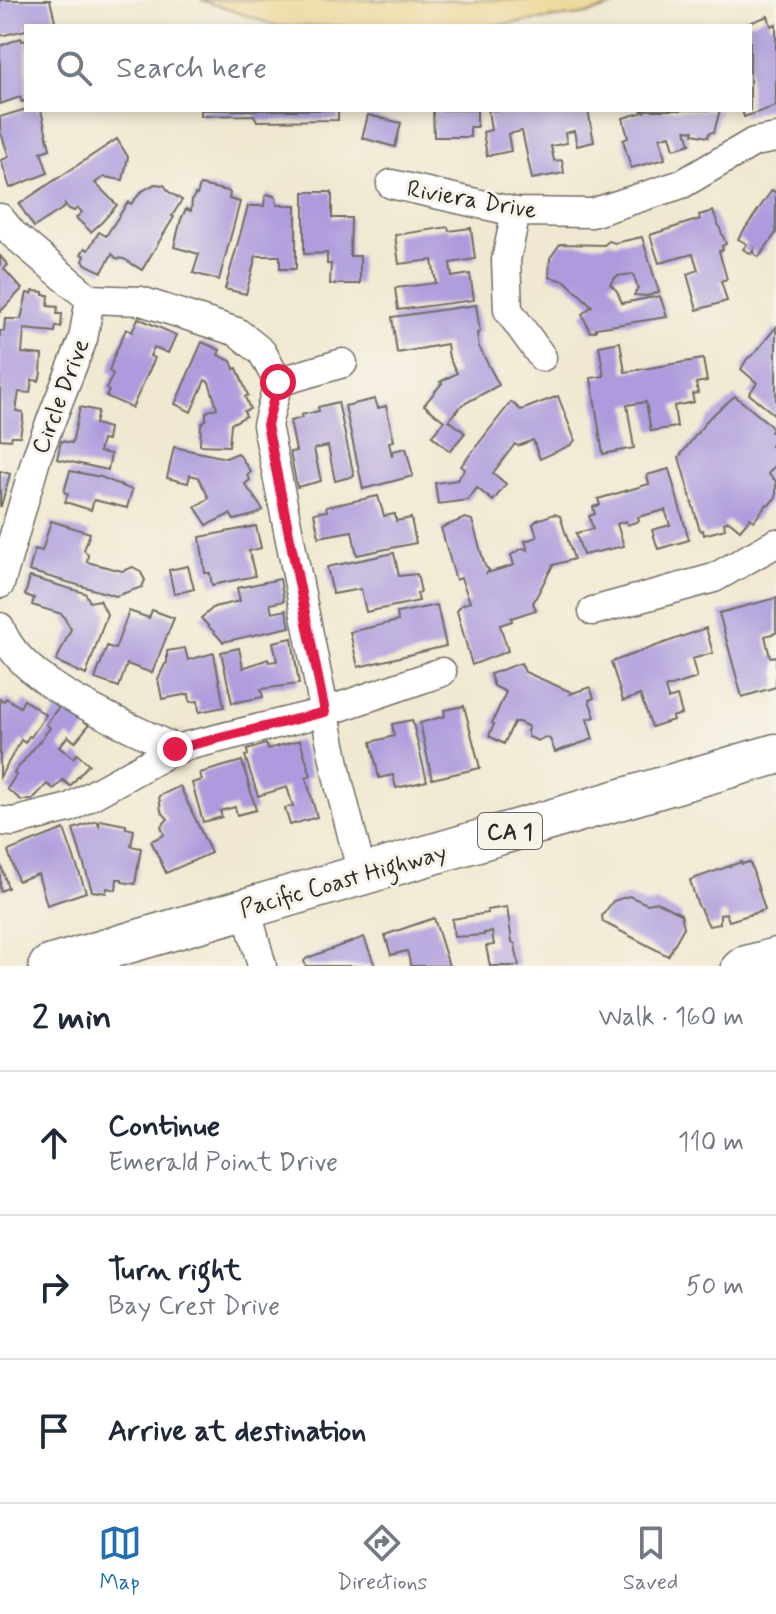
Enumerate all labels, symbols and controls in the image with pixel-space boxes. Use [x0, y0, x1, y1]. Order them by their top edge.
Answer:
search box [24, 24, 752, 112]
icon: search [52, 46, 96, 90]
text: Search here [116, 49, 267, 88]
street label: Riviera Drive [404, 174, 539, 227]
street label: Circle Drive [25, 334, 98, 458]
route start [260, 364, 296, 400]
route end [157, 731, 193, 767]
road number: CA 1 [478, 813, 542, 849]
street label: Pacific Coast Highway [237, 837, 451, 929]
text: 2 min [32, 996, 112, 1041]
text: Walk · 160 m [598, 1001, 744, 1035]
text: Continue [108, 1107, 220, 1146]
icon: ahead [32, 1121, 76, 1165]
text: 110 m [678, 1126, 744, 1160]
text: Emerald Point Drive [108, 1146, 338, 1180]
text: Turn right [108, 1251, 241, 1290]
icon: right [32, 1265, 76, 1309]
text: 50 m [686, 1270, 744, 1304]
text: Bay Crest Drive [108, 1290, 280, 1324]
icon: arrive [32, 1409, 76, 1453]
text: Arrive at destination [108, 1412, 366, 1451]
tab: Map [98, 1521, 142, 1597]
tab: Directions [337, 1521, 427, 1597]
tab: Saved [623, 1521, 678, 1597]

